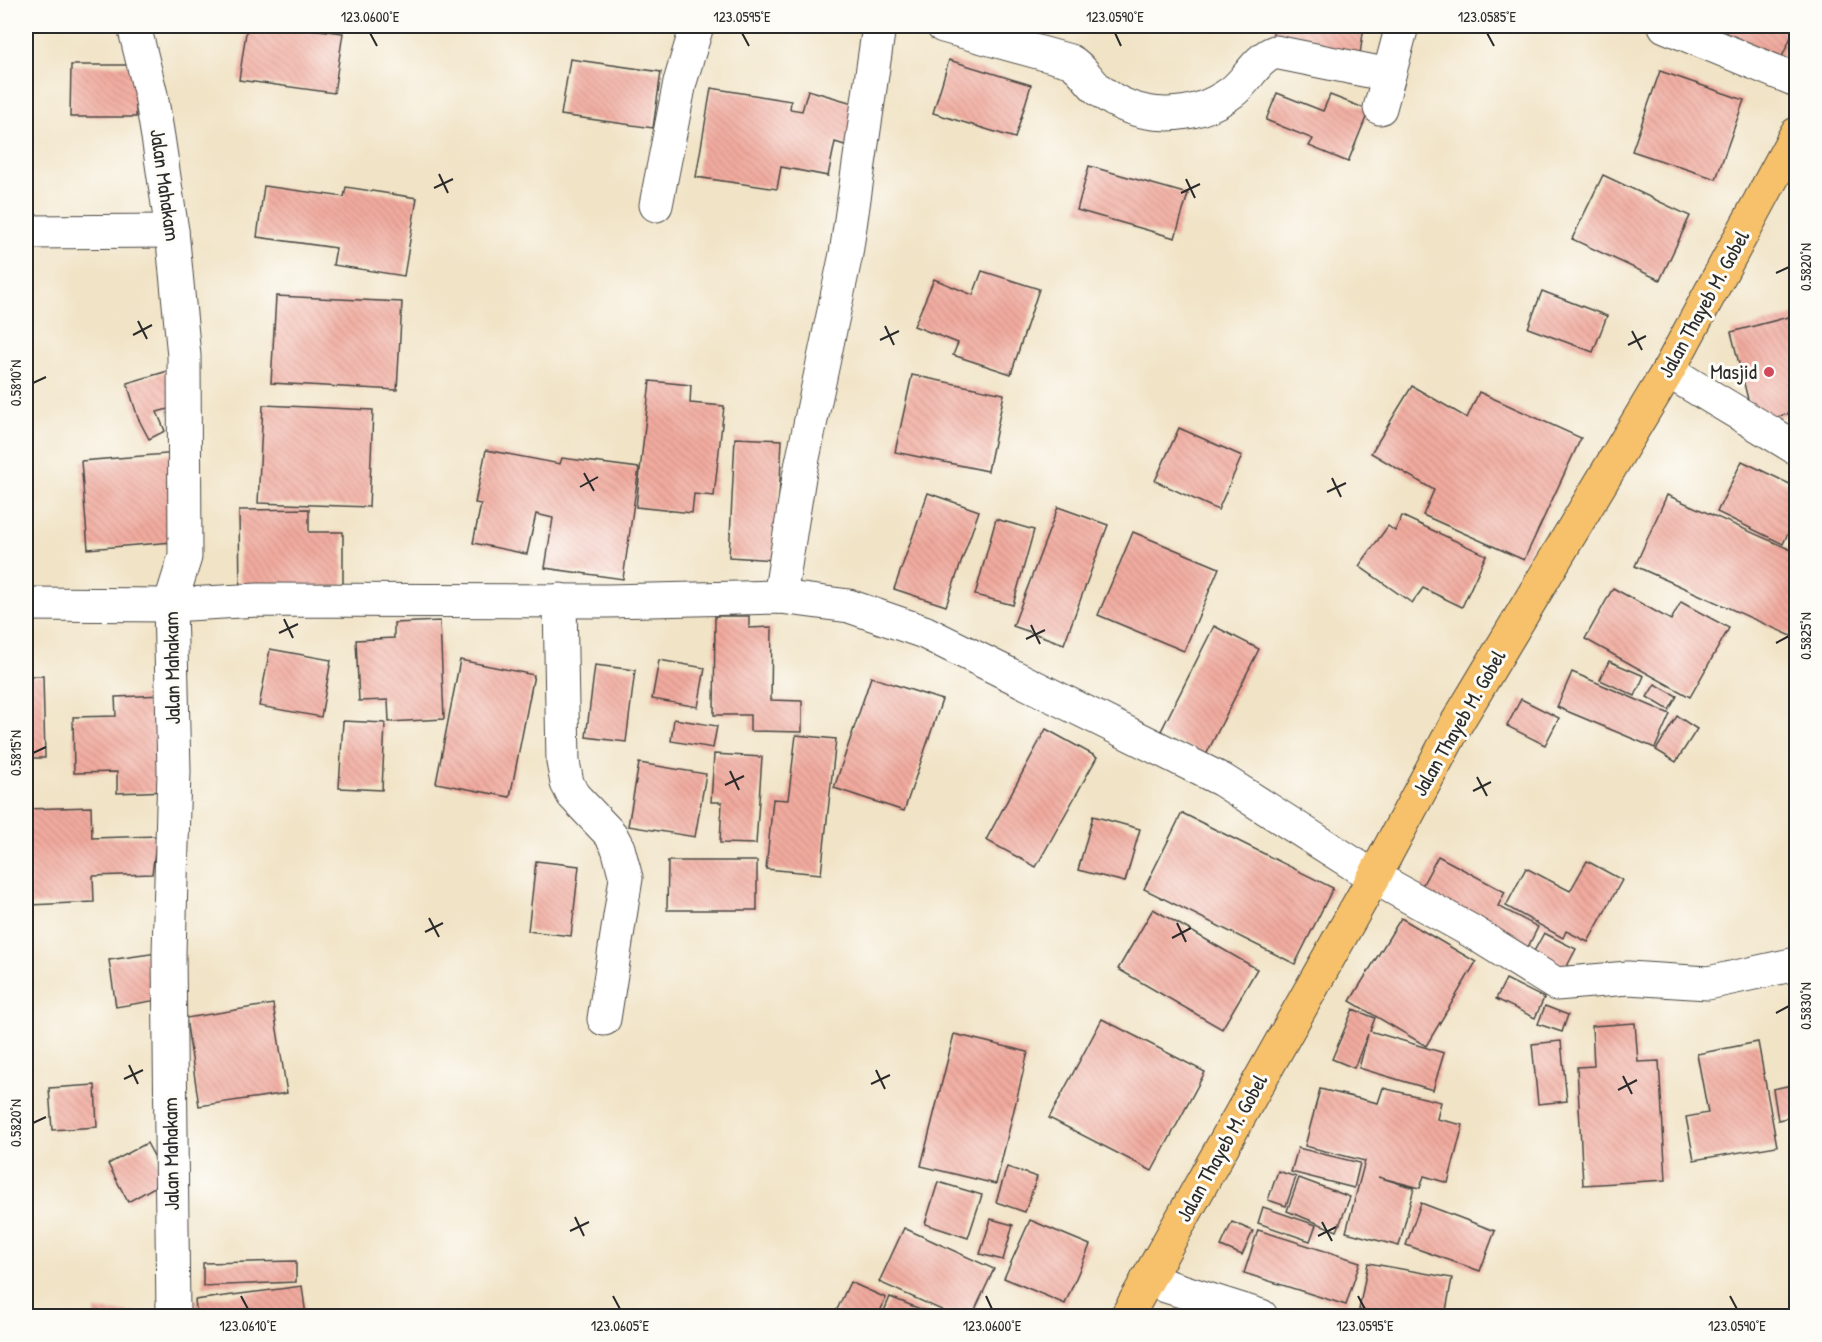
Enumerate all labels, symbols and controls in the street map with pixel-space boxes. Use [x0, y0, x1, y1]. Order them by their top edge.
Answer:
text: 123.0600°E [341, 6, 400, 27]
text: 123.0595°E [713, 6, 771, 27]
text: 123.0590°E [1086, 6, 1144, 27]
text: 123.0585°E [1458, 6, 1517, 27]
street label: Jalan Mahakam [143, 127, 188, 243]
street label: Jalan Thayeb M. Gobel [1651, 224, 1756, 383]
text: 0.5820°N [1795, 243, 1816, 291]
place label: Masjid [1710, 357, 1757, 386]
text: 0.5810°N [5, 360, 26, 406]
marker: Masjid [1762, 365, 1776, 379]
street label: Jalan Mahakam [156, 611, 187, 725]
text: 0.5825°N [1795, 612, 1816, 660]
street label: Jalan Thayeb M. Gobel [1405, 644, 1513, 801]
text: 0.5815°N [5, 730, 26, 776]
text: 0.5830°N [1795, 982, 1816, 1030]
street label: Jalan Thayeb M. Gobel [1169, 1068, 1274, 1227]
street label: Jalan Mahakam [155, 1097, 186, 1211]
text: 0.5820°N [5, 1099, 26, 1147]
text: 123.0610°E [219, 1315, 277, 1336]
text: 123.0605°E [591, 1315, 650, 1336]
text: 123.0600°E [963, 1315, 1022, 1336]
text: 123.0595°E [1336, 1315, 1394, 1336]
text: 123.0590°E [1708, 1315, 1766, 1336]

